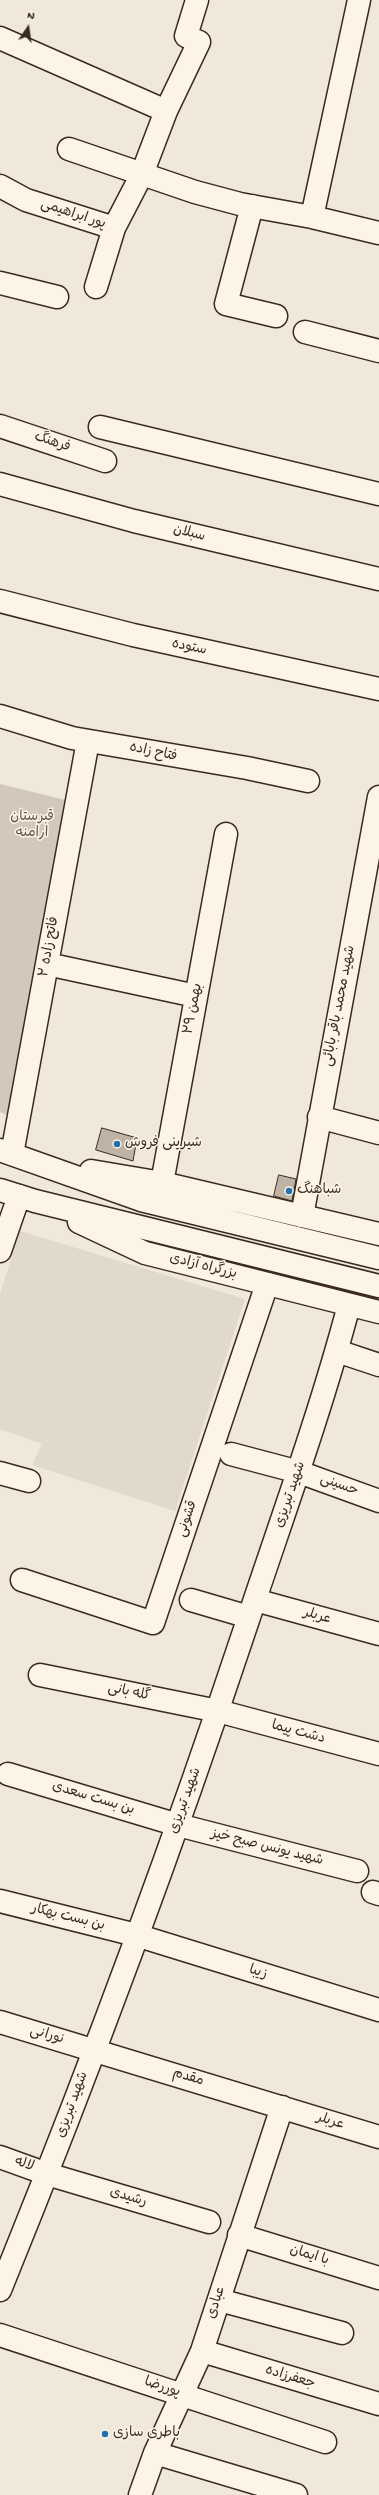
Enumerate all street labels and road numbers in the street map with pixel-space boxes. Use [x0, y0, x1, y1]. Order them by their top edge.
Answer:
street label: پور ابراهیمی [38, 197, 108, 233]
street label: فرهنگ [32, 429, 72, 457]
street label: سبلان [171, 522, 207, 546]
street label: ستوده [170, 636, 208, 660]
street label: فتاح زاده [128, 740, 178, 766]
street label: فاتح زاده ۲ [36, 915, 64, 979]
street label: شهید محمد باقر بابائی [320, 944, 360, 1068]
street label: ۲۹ بهمن [181, 982, 207, 1036]
street label: بزرگراه آزادی [168, 1251, 238, 1283]
street label: شهید تبریزی [272, 1460, 310, 1530]
street label: حسینی [318, 1471, 360, 1501]
street label: قشونی [174, 1499, 202, 1539]
street label: عربلر [301, 1605, 333, 1629]
street label: گله بانی [106, 1680, 152, 1706]
street label: دشت پیما [269, 1718, 327, 1748]
street label: شهید تبریزی [166, 1766, 206, 1836]
street label: بن بست سعدی [50, 1778, 136, 1820]
street label: شهید یونس صبح خیز [209, 1826, 325, 1870]
street label: بن بست بهکار [29, 1901, 107, 1935]
street label: زیبا [247, 1962, 269, 1984]
street label: نورانی [28, 2023, 66, 2049]
street label: مقدم [170, 2065, 206, 2091]
street label: شهید تبریزی [53, 2070, 93, 2140]
street label: عربلر [314, 2110, 346, 2134]
street label: لاله [12, 2154, 36, 2176]
street label: رشیدی [107, 2184, 149, 2212]
street label: با ایمان [287, 2242, 331, 2270]
street label: عبادی [204, 2285, 230, 2321]
street label: جعفرزاده [263, 2362, 317, 2394]
street label: پوررضا [142, 2374, 182, 2402]

